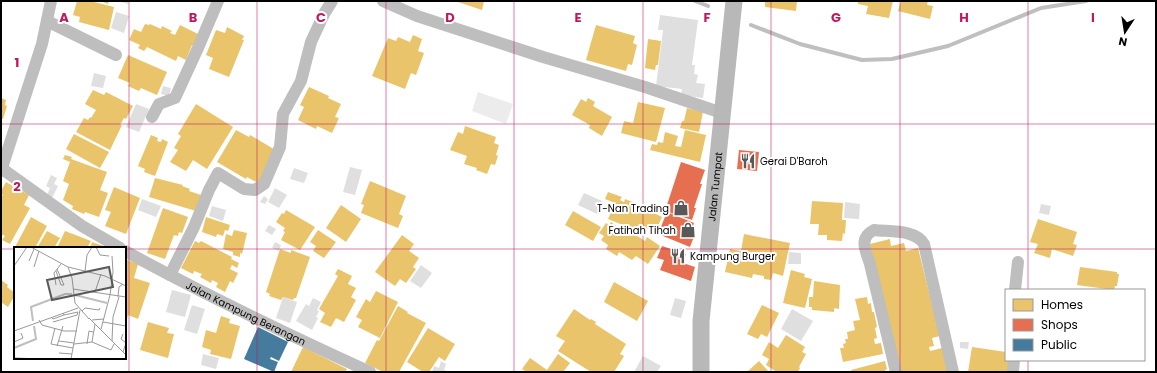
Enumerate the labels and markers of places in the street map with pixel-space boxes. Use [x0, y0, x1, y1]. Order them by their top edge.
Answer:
restaurant icon: Gerai D'Baroh [739, 152, 757, 170]
place label: Gerai D'Baroh [760, 154, 828, 169]
shop icon: T-Nan Trading [672, 199, 690, 217]
place label: T-Nan Trading [597, 201, 669, 216]
shop icon: Fatihah Tihah [679, 221, 697, 239]
place label: Fatihah Tihah [608, 223, 676, 238]
restaurant icon: Kampung Burger [669, 247, 687, 265]
place label: Kampung Burger [690, 249, 775, 264]

